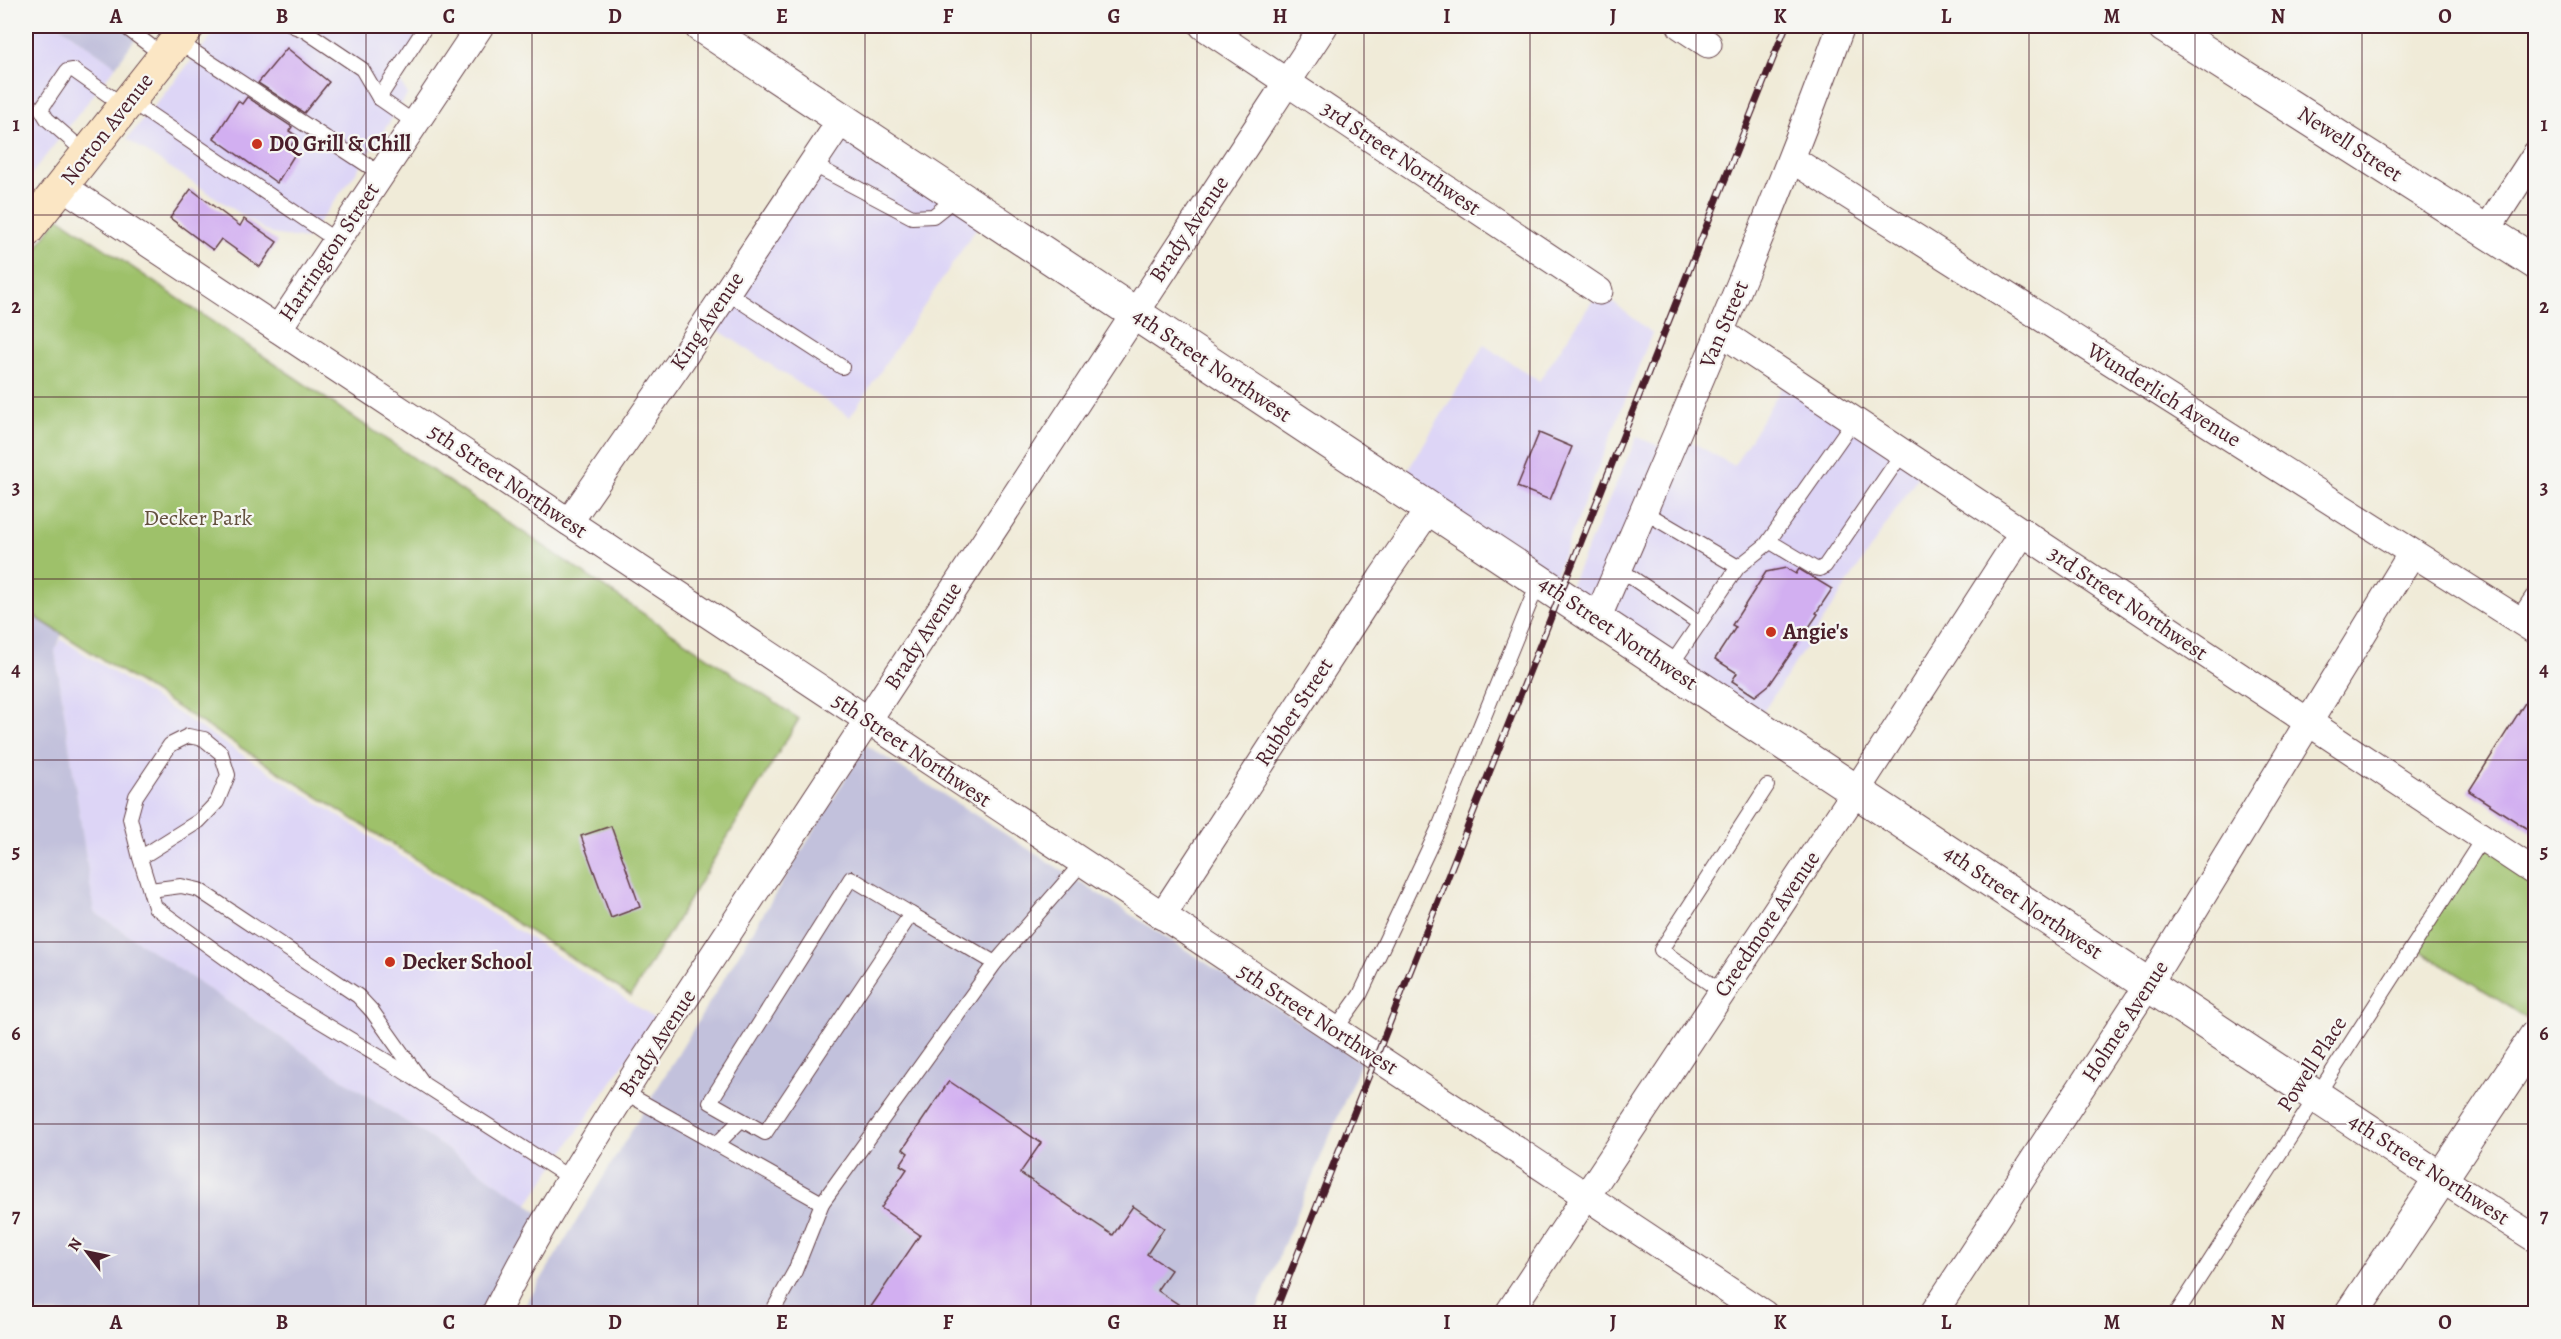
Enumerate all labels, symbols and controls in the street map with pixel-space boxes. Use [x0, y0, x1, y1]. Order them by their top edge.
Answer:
text: A [109, 3, 123, 30]
text: B [276, 3, 288, 30]
text: C [443, 3, 455, 30]
text: D [608, 3, 622, 30]
text: E [776, 3, 788, 30]
text: F [943, 3, 954, 30]
text: G [1107, 3, 1121, 30]
text: H [1273, 3, 1288, 30]
text: I [1443, 3, 1451, 30]
text: J [1610, 3, 1617, 30]
text: K [1773, 3, 1787, 30]
text: L [1941, 3, 1952, 30]
text: M [2104, 3, 2121, 30]
text: N [2271, 3, 2286, 30]
text: O [2438, 3, 2452, 30]
street label: Norton Avenue [54, 67, 160, 191]
street label: 3rd Street Northwest [1315, 93, 1487, 223]
street label: Newell Street [2292, 99, 2408, 189]
text: 1 [12, 111, 20, 138]
text: 1 [2540, 111, 2548, 138]
place label: DQ Grill & Chill [269, 129, 411, 159]
marker: DQ Grill & Chill [250, 137, 264, 151]
street label: Brady Avenue [1142, 170, 1236, 288]
street label: Harrington Street [271, 177, 387, 327]
street label: King Avenue [663, 266, 751, 376]
street label: Van Street [1692, 276, 1756, 373]
text: 2 [11, 293, 21, 320]
text: 2 [2539, 293, 2549, 320]
street label: 4th Street Northwest [1126, 300, 1298, 430]
street label: Wunderlich Avenue [2081, 335, 2247, 454]
street label: 5th Street Northwest [423, 417, 593, 545]
text: 3 [12, 474, 20, 501]
text: 3 [2540, 474, 2548, 501]
park label: Decker Park [143, 503, 253, 533]
street label: 3rd Street Northwest [2042, 538, 2214, 668]
street label: 4th Street Northwest [1532, 568, 1704, 698]
street label: Brady Avenue [877, 576, 969, 696]
place label: Angie's [1782, 617, 1849, 647]
marker: Angie's [1764, 625, 1778, 639]
street label: Rubber Street [1248, 652, 1340, 772]
text: 4 [11, 656, 21, 683]
text: 4 [2539, 656, 2549, 683]
street label: 5th Street Northwest [827, 686, 997, 814]
street label: 4th Street Northwest [1937, 837, 2109, 967]
text: 5 [12, 838, 20, 865]
text: 5 [2540, 838, 2548, 865]
street label: Creedmore Avenue [1707, 845, 1827, 1003]
place label: Decker School [402, 947, 532, 977]
street label: Holmes Avenue [2074, 954, 2176, 1088]
marker: Decker School [383, 955, 397, 969]
street label: 5th Street Northwest [1232, 956, 1404, 1082]
street label: Brady Avenue [611, 983, 703, 1103]
street label: Powell Place [2270, 1010, 2354, 1118]
text: 6 [11, 1020, 21, 1047]
text: 6 [2539, 1020, 2549, 1047]
street label: 4th Street Northwest [2343, 1106, 2515, 1232]
text: 7 [12, 1202, 21, 1229]
text: 7 [2540, 1202, 2549, 1229]
north arrow [57, 1222, 117, 1282]
text: N [63, 1234, 88, 1255]
text: A [109, 1309, 123, 1336]
text: B [276, 1309, 288, 1336]
text: C [443, 1309, 455, 1336]
text: D [608, 1309, 622, 1336]
text: E [776, 1309, 788, 1336]
text: F [943, 1309, 954, 1336]
text: G [1107, 1309, 1121, 1336]
text: H [1273, 1309, 1288, 1336]
text: I [1443, 1309, 1451, 1336]
text: J [1610, 1309, 1617, 1336]
text: K [1773, 1309, 1787, 1336]
text: L [1941, 1309, 1952, 1336]
text: M [2104, 1309, 2121, 1336]
text: N [2271, 1309, 2286, 1336]
text: O [2438, 1309, 2452, 1336]

